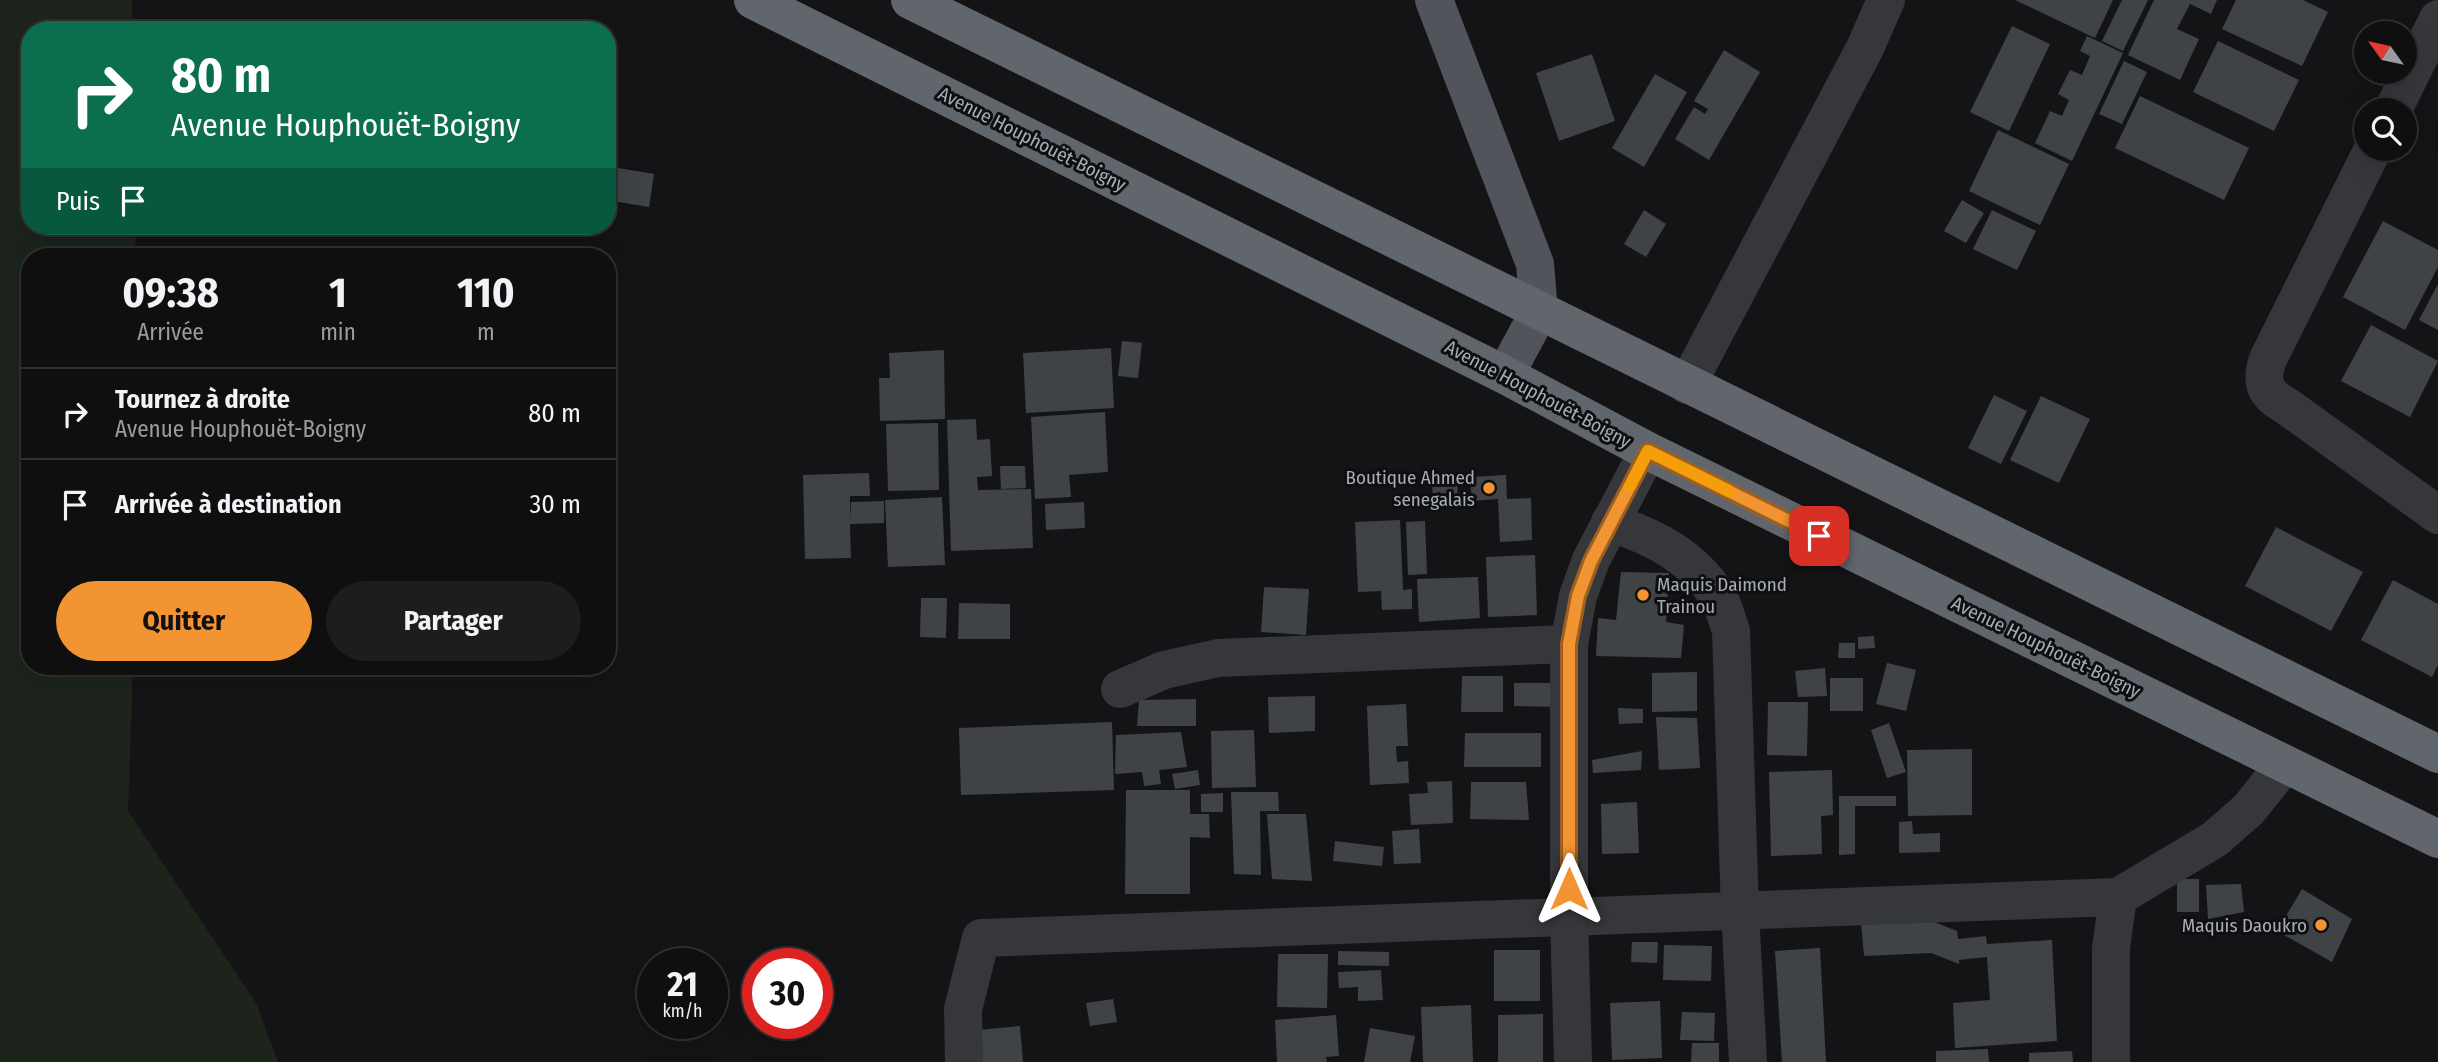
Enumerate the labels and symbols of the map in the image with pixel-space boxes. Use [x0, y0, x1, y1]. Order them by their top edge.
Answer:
north arrow [2354, 21, 2417, 84]
street label: Avenue Houphouët-Boigny [934, 82, 1130, 197]
street label: Avenue Houphouët-Boigny [1441, 335, 1635, 453]
place label: Boutique Ahmed senegalais [1346, 466, 1475, 511]
marker: Boutique Ahmed senegalais [1481, 480, 1497, 496]
pin [1789, 506, 1849, 566]
place label: Maquis Daimond Trainou [1657, 573, 1787, 618]
marker: Maquis Daimond Trainou [1635, 587, 1651, 603]
street label: Avenue Houphouët-Boigny [1948, 591, 2145, 703]
position arrow [1532, 852, 1606, 926]
place label: Maquis Daoukro [2182, 914, 2307, 937]
marker: Maquis Daoukro [2313, 917, 2329, 933]
speed limit sign: 30 [742, 948, 833, 1039]

